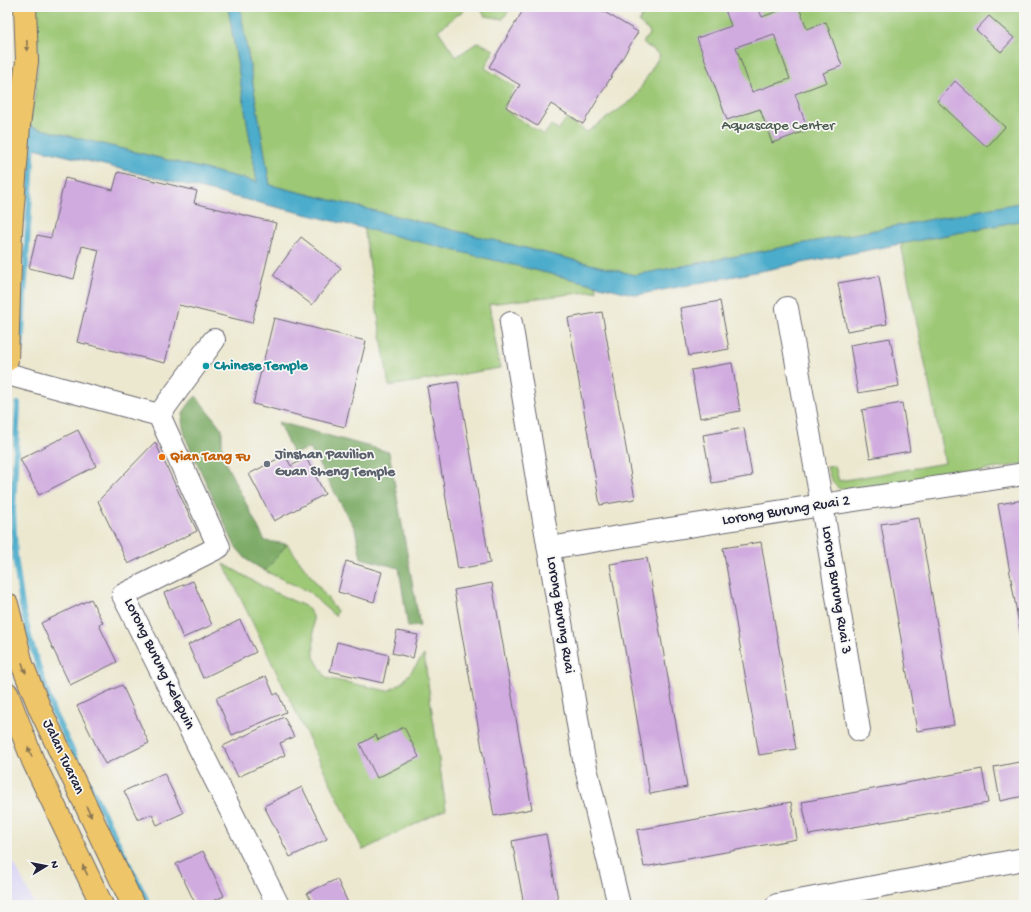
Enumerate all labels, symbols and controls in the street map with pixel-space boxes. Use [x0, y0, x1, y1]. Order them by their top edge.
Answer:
one-way arrow [23, 40, 30, 52]
park label: Aquascape Center [722, 117, 836, 135]
place label: Chinese Temple [213, 357, 309, 375]
marker: Chinese Temple [201, 361, 211, 371]
place label: Jinshan Pavilion Guan Sheng Temple [274, 446, 396, 481]
place label: Qian Tang Fu [170, 448, 251, 466]
marker: Qian Tang Fu [157, 452, 167, 462]
marker: Jinshan Pavilion Guan Sheng Temple [262, 459, 272, 469]
street label: Lorong Burung Ruai 2 [721, 492, 851, 530]
street label: Lorong Burung Ruai 3 [817, 525, 855, 656]
street label: Lorong Burung Ruai [542, 555, 578, 675]
street label: Lorong Burung Kelepuin [119, 595, 199, 733]
one-way arrow [22, 663, 28, 675]
street label: Jalan Tuaran [38, 717, 88, 797]
one-way arrow [26, 746, 32, 758]
one-way arrow [86, 807, 92, 818]
north arrow [26, 846, 66, 886]
text: N [47, 860, 60, 869]
one-way arrow [82, 864, 88, 876]

